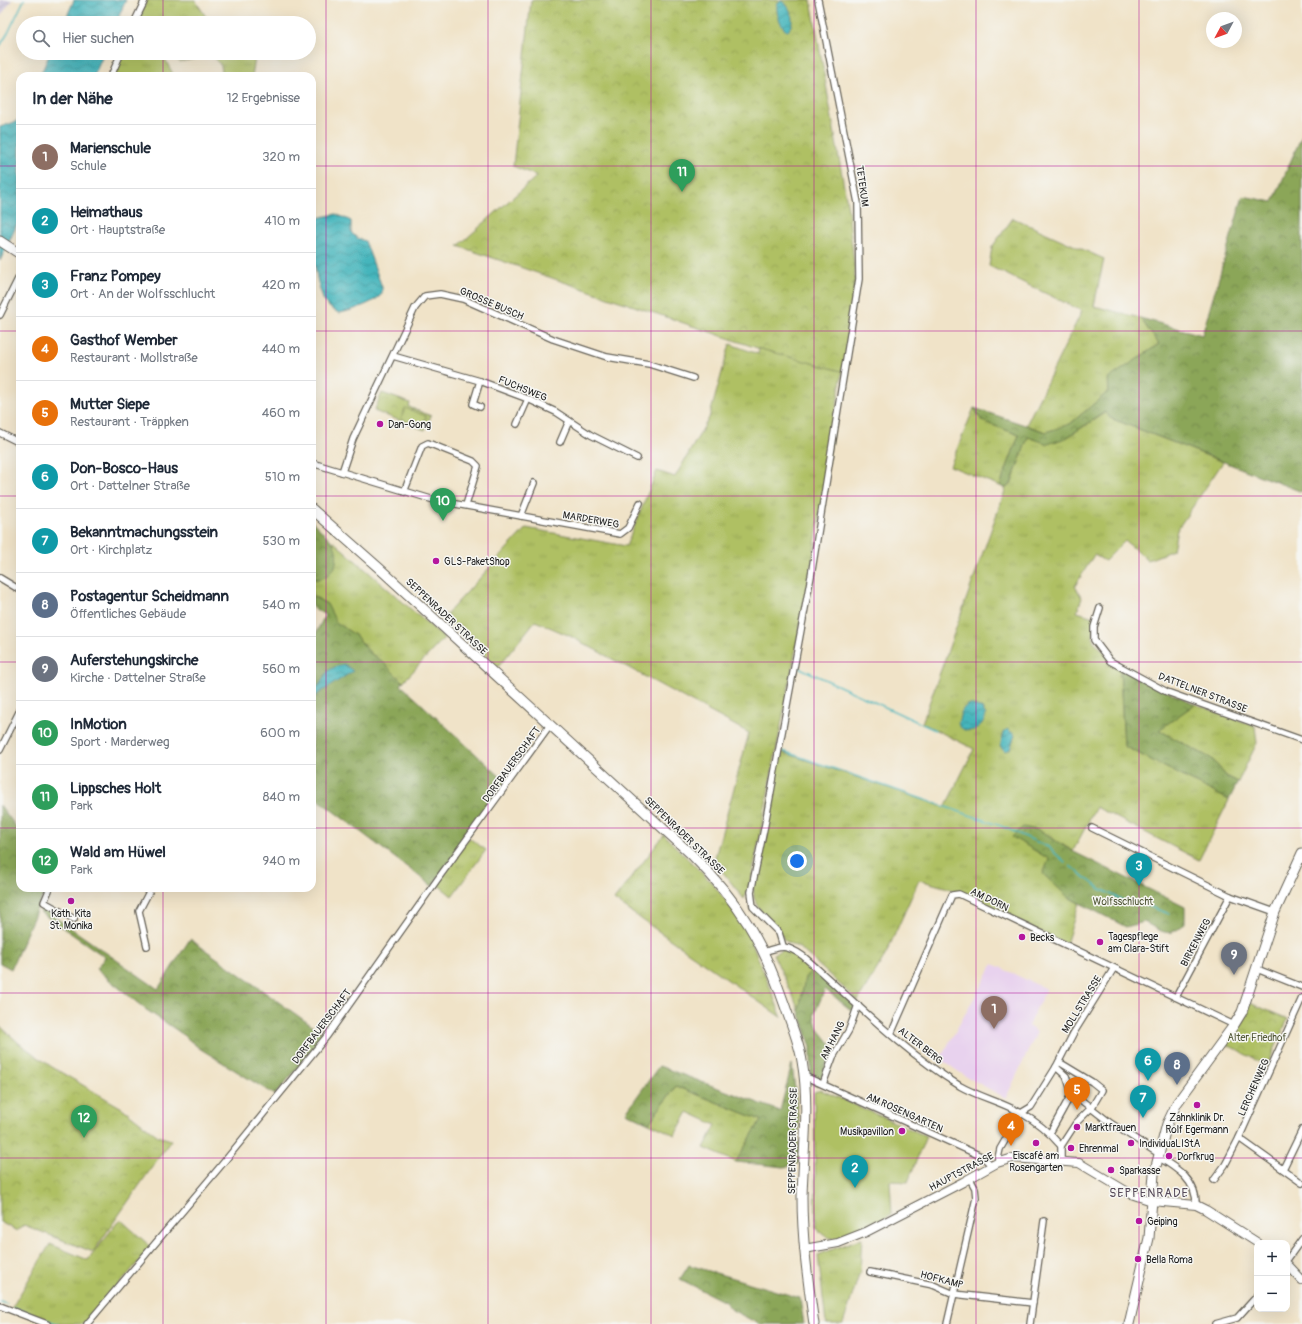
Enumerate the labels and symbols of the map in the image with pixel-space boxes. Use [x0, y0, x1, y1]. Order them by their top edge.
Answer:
north arrow [1206, 12, 1242, 48]
pin: 11 [669, 159, 695, 192]
street label: TETEKUM [853, 165, 871, 207]
street label: GROSSE BUSCH [458, 285, 525, 323]
street label: FUCHSWEG [497, 374, 549, 404]
marker: Dan-Gong [375, 419, 385, 429]
place label: Dan-Gong [388, 419, 431, 431]
pin: 10 [430, 488, 456, 521]
street label: MARDERWEG [562, 509, 620, 531]
marker: GLS-PaketShop [431, 556, 441, 566]
place label: GLS-PaketShop [444, 556, 510, 568]
street label: SEPPENRADER STRASSE [403, 576, 489, 657]
street label: DATTELNER STRASSE [1156, 670, 1249, 715]
street label: DORFBAUERSCHAFT [480, 724, 544, 805]
street label: SEPPENRADER STRASSE [642, 794, 727, 877]
your location [787, 851, 807, 871]
pin: 3 [1126, 853, 1152, 886]
street label: AM DORN [968, 886, 1011, 914]
marker: Kath. Kita St. Monika [66, 896, 76, 906]
park label: Wolfsschlucht [1093, 896, 1154, 908]
place label: Kath. Kita St. Monika [50, 908, 93, 932]
street label: BIRKENWEG [1178, 916, 1214, 969]
place label: Tagespflege am Clara-Stift [1108, 931, 1170, 955]
marker: Becks [1017, 932, 1027, 942]
place label: Becks [1030, 932, 1055, 944]
marker: Tagespflege am Clara-Stift [1095, 937, 1105, 947]
pin: 9 [1221, 942, 1247, 975]
street label: MOLLSTRASSE [1059, 974, 1104, 1035]
street label: DORFBAUERSCHAFT [290, 986, 354, 1066]
pin: 1 [981, 996, 1007, 1029]
street label: AM HANG [818, 1019, 848, 1062]
street label: ALTER BERG [896, 1025, 945, 1067]
park label: Alter Friedhof [1228, 1032, 1286, 1044]
pin: 6 [1135, 1048, 1161, 1081]
pin: 8 [1164, 1052, 1190, 1085]
street label: LERCHENWEG [1236, 1056, 1272, 1118]
pin: 5 [1064, 1077, 1090, 1110]
pin: 7 [1130, 1085, 1156, 1118]
street label: SEPPENRADER STRASSE [786, 1088, 800, 1194]
street label: AM ROSENGARTEN [864, 1091, 945, 1135]
marker: Zahnklinik Dr. Rolf Egermann [1192, 1100, 1202, 1110]
pin: 12 [71, 1105, 97, 1138]
place label: Zahnklinik Dr. Rolf Egermann [1165, 1112, 1229, 1136]
pin: 4 [998, 1113, 1024, 1146]
marker: Marktfrauen [1072, 1122, 1082, 1132]
place label: Marktfrauen [1085, 1122, 1136, 1134]
place label: Musikpavillon [840, 1126, 894, 1138]
marker: Musikpavillon [897, 1126, 907, 1136]
marker: Eiscafé am Rosengarten [1031, 1138, 1041, 1148]
marker: IndividuaLIStA [1126, 1138, 1136, 1148]
place label: IndividuaLIStA [1139, 1138, 1201, 1150]
marker: Ehrenmal [1066, 1143, 1076, 1153]
place label: Ehrenmal [1079, 1143, 1119, 1155]
street label: HAUPTSTRASSE [927, 1150, 996, 1194]
place label: Eiscafé am Rosengarten [1009, 1150, 1063, 1174]
marker: Dorfkrug [1164, 1151, 1174, 1161]
place label: Dorfkrug [1177, 1151, 1214, 1163]
pin: 2 [842, 1155, 868, 1188]
marker: Sparkasse [1106, 1165, 1116, 1175]
place label: Sparkasse [1119, 1165, 1161, 1177]
district label: SEPPENRADE [1109, 1186, 1189, 1201]
marker: Geiping [1134, 1216, 1144, 1226]
place label: Geiping [1147, 1216, 1177, 1228]
marker: Bella Roma [1133, 1254, 1143, 1264]
place label: Bella Roma [1146, 1254, 1193, 1266]
street label: HOFKAMP [919, 1268, 965, 1292]

